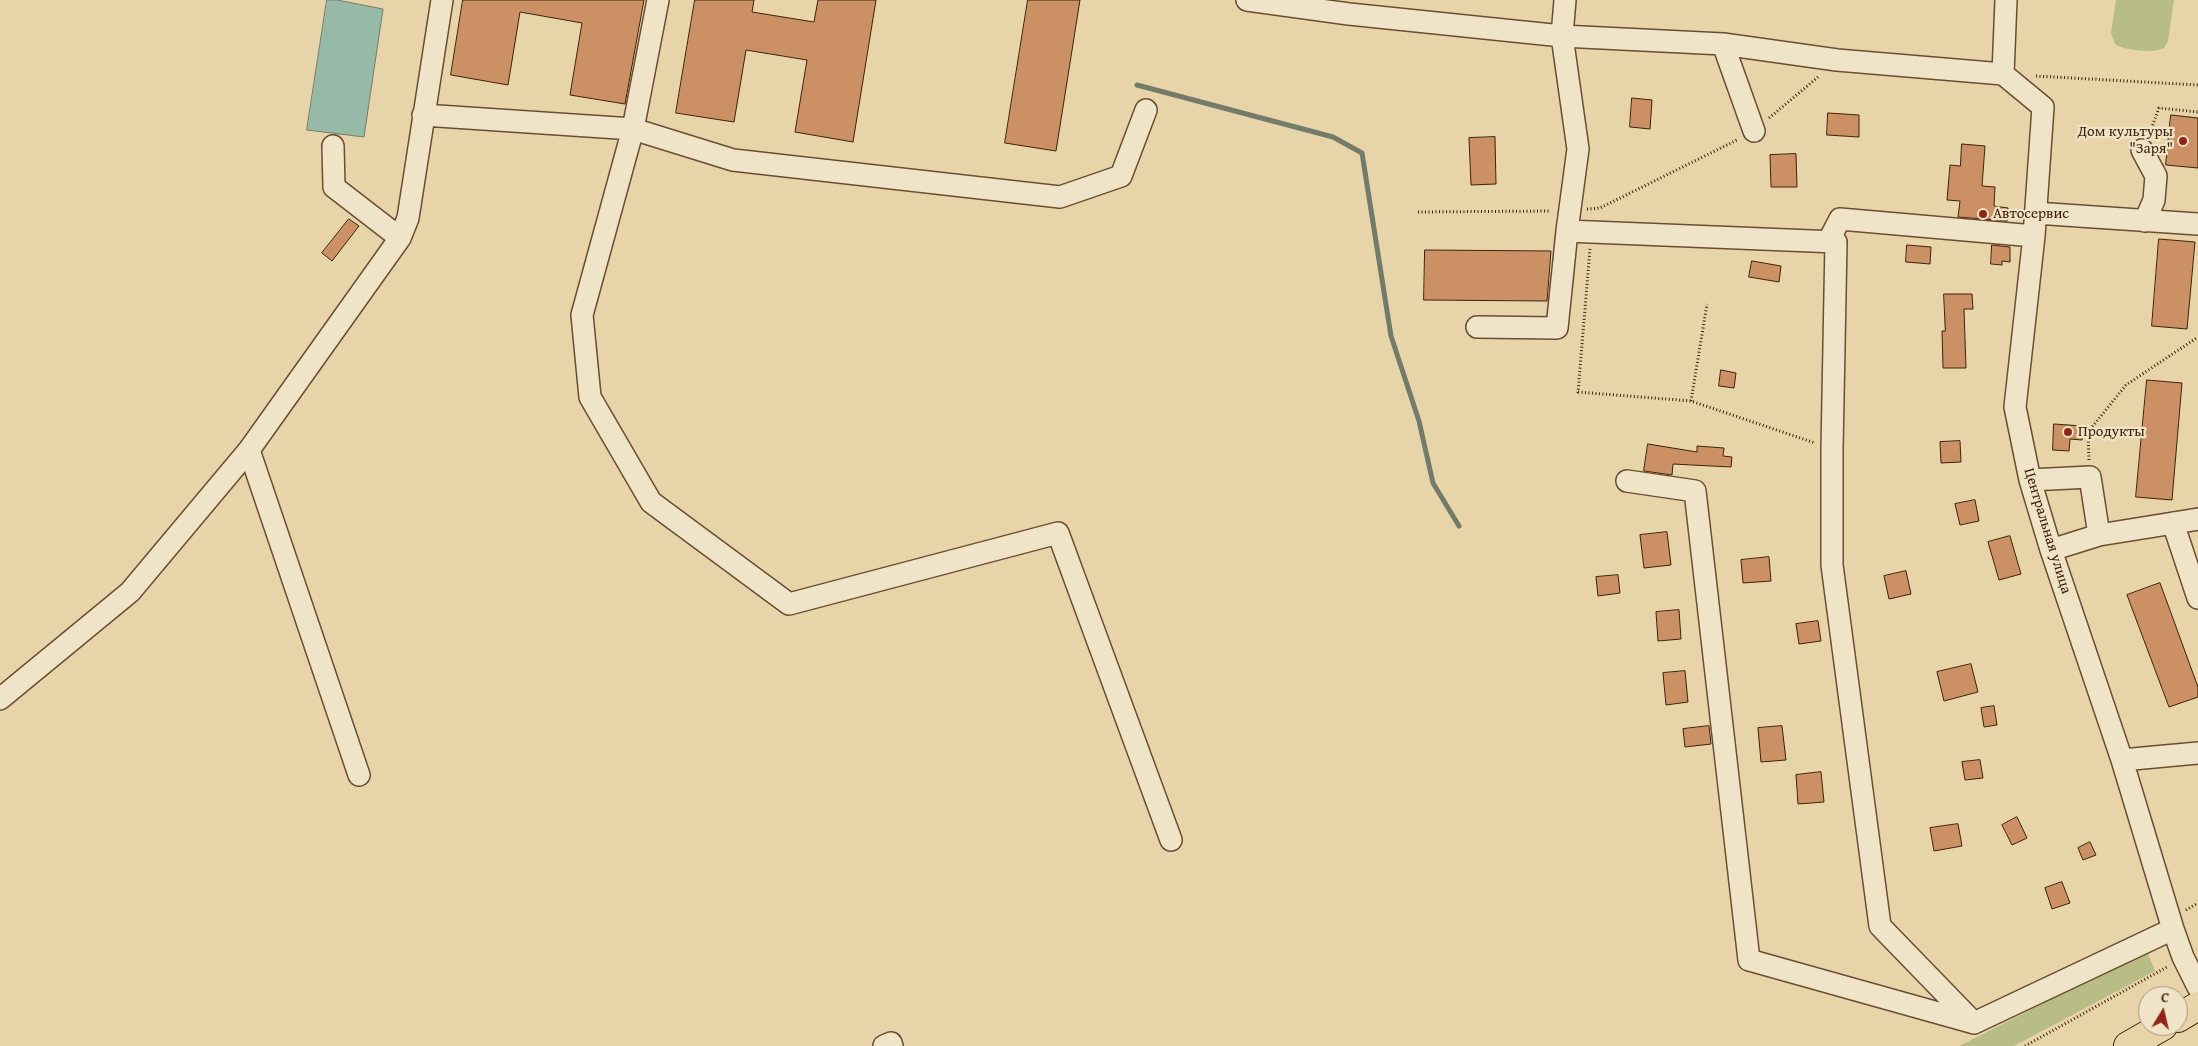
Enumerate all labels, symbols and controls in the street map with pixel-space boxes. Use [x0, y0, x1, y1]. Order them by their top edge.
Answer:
place label: Дом культуры "Заря" [2077, 123, 2173, 158]
marker: Дом культуры "Заря" [2177, 135, 2189, 147]
place label: Автосервис [1993, 205, 2069, 223]
marker: Автосервис [1977, 208, 1989, 220]
place label: Продукты [2078, 423, 2145, 441]
marker: Продукты [2062, 426, 2074, 438]
street label: Центральная улица [2019, 466, 2075, 596]
north arrow [2138, 986, 2188, 1036]
text: С [2160, 987, 2171, 1008]

